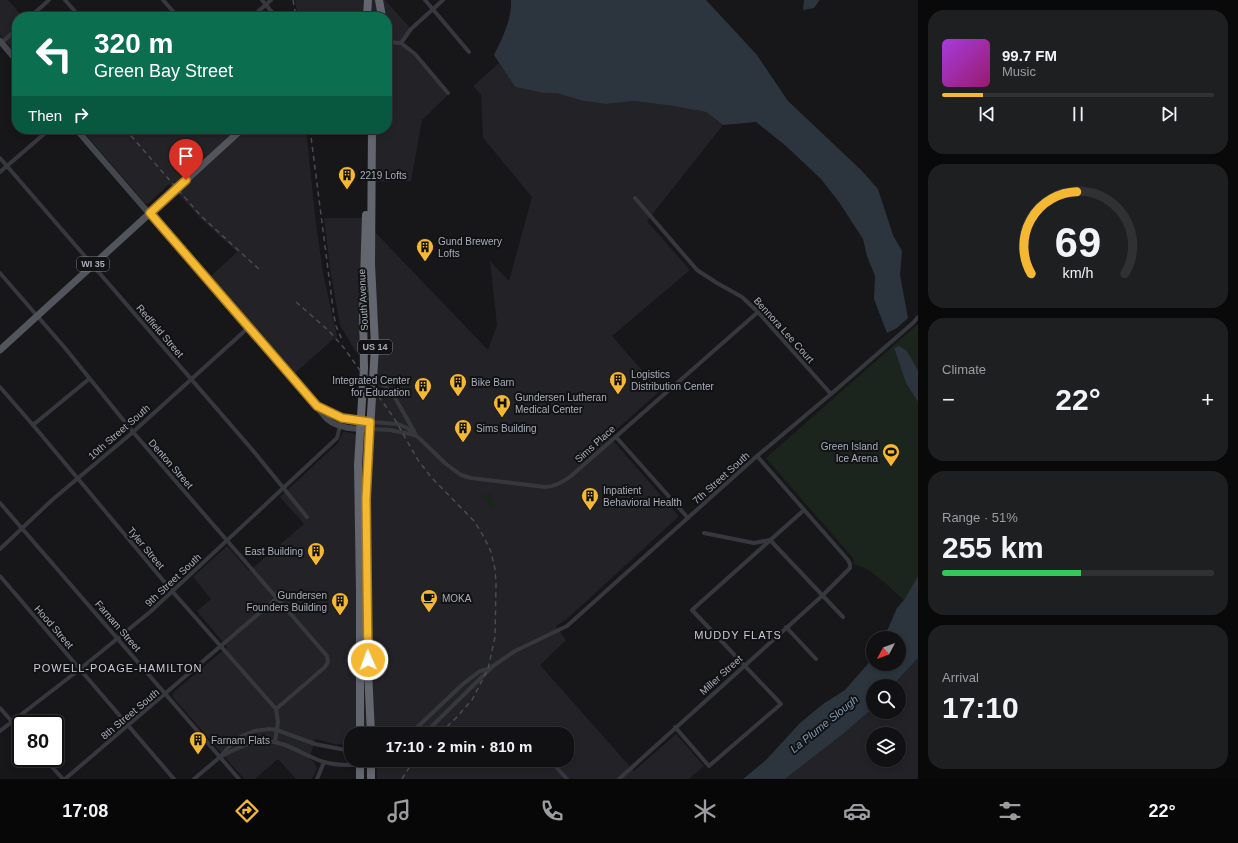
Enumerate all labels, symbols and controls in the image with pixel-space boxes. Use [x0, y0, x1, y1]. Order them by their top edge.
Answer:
icon: left [28, 28, 80, 80]
text: 320 m [94, 28, 173, 59]
text: 99.7 FM [1002, 47, 1057, 64]
text: Green Bay Street [94, 61, 233, 81]
text: Music [1002, 64, 1036, 79]
icon: previous [976, 103, 998, 125]
icon: pause [1067, 103, 1089, 125]
icon: next [1158, 103, 1180, 125]
icon: right [70, 104, 92, 126]
text: Then [28, 107, 62, 124]
pin [169, 139, 203, 180]
icon: arrive [175, 145, 197, 167]
building icon: 2219 Lofts [337, 165, 357, 190]
place label: 2219 Lofts [360, 170, 407, 181]
text: 69 [1055, 218, 1101, 265]
place label: Gund Brewery Lofts [438, 236, 502, 259]
building icon: Gund Brewery Lofts [415, 237, 435, 262]
road number: WI 35 [77, 257, 109, 271]
text: km/h [1063, 264, 1094, 280]
street label: South Avenue [356, 268, 370, 331]
street label: Bennora Lee Court [752, 295, 817, 365]
street label: Redfield Street [134, 302, 186, 360]
road number: US 14 [358, 340, 392, 354]
text: Climate [942, 362, 986, 377]
place label: Logistics Distribution Center [631, 369, 714, 392]
building icon: Logistics Distribution Center [608, 370, 628, 395]
building icon: Bike Barn [448, 372, 468, 397]
place label: Integrated Center for Education [332, 375, 411, 398]
building icon: Integrated Center for Education [413, 376, 433, 401]
place label: Bike Barn [471, 377, 514, 388]
text: 22° [1055, 383, 1101, 416]
text: − [942, 387, 955, 412]
text: + [1201, 387, 1214, 412]
place label: Gundersen Lutheran Medical Center [515, 392, 607, 415]
hospital icon: Gundersen Lutheran Medical Center [492, 393, 512, 418]
street label: 10th Street South [86, 402, 152, 462]
building icon: Sims Building [453, 418, 473, 443]
place label: Sims Building [476, 423, 537, 434]
street label: Sims Place [573, 423, 618, 465]
street label: Denton Street [147, 437, 196, 491]
place label: Green Island Ice Arena [821, 441, 878, 464]
sports icon: Green Island Ice Arena [881, 442, 901, 467]
street label: 7th Street South [690, 450, 752, 506]
place label: Inpatient Behavioral Health [603, 485, 682, 508]
building icon: Inpatient Behavioral Health [580, 486, 600, 511]
text: Range · 51% [942, 510, 1018, 525]
street label: Tyler Street [125, 525, 167, 571]
text: 255 km [942, 531, 1044, 564]
building icon: East Building [306, 541, 326, 566]
place label: East Building [245, 546, 303, 557]
street label: 9th Street South [143, 551, 203, 609]
cafe icon: MOKA [419, 588, 439, 613]
place label: Gundersen Founders Building [246, 590, 327, 613]
building icon: Gundersen Founders Building [330, 591, 350, 616]
place label: MOKA [442, 593, 472, 604]
street label: Farnam Street [93, 598, 143, 654]
street label: Hood Street [32, 603, 76, 651]
district label: MUDDY FLATS [694, 629, 782, 641]
north arrow [866, 631, 906, 671]
map controls [866, 631, 906, 767]
position arrow [347, 639, 389, 681]
street label: Miller Street [697, 653, 745, 697]
district label: POWELL-POAGE-HAMILTON [33, 662, 203, 674]
text: Arrival [942, 670, 979, 685]
button: search [866, 679, 906, 719]
street label: 8th Street South [99, 687, 161, 741]
text: 17:10 [942, 691, 1019, 724]
water label: La Plume Slough [788, 693, 860, 755]
speed limit sign: 80 [12, 715, 64, 767]
button: layers [866, 727, 906, 767]
building icon: Farnam Flats [188, 730, 208, 755]
place label: Farnam Flats [211, 735, 270, 746]
text: 17:10 · 2 min · 810 m [386, 738, 532, 755]
icon: directions [233, 797, 261, 825]
icon: music [385, 797, 413, 825]
icon: phone [538, 797, 566, 825]
icon: climate [691, 797, 719, 825]
icon: car [843, 797, 871, 825]
icon: filters [996, 797, 1024, 825]
text: 17:08 [62, 801, 108, 821]
text: 22° [1148, 801, 1176, 821]

